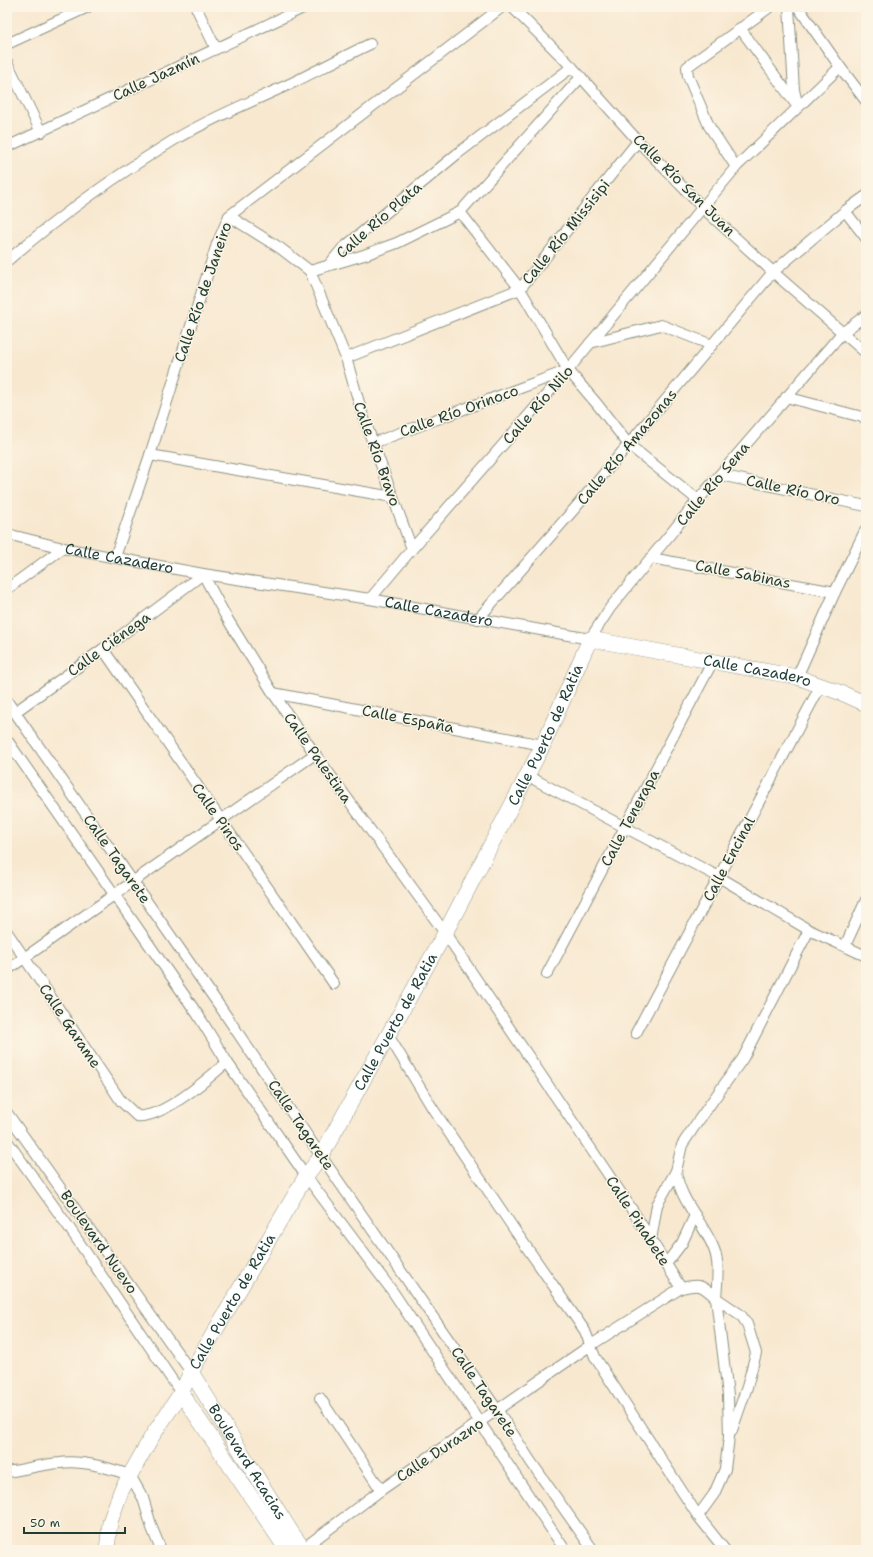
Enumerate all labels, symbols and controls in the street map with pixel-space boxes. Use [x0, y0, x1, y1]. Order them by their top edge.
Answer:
street label: Calle Jazmín [109, 48, 203, 106]
street label: Calle Río San Juan [629, 130, 739, 240]
street label: Calle Río Missisipi [517, 175, 615, 289]
street label: Calle Río Plata [332, 177, 426, 263]
street label: Calle Río de Janeiro [170, 219, 236, 365]
street label: Calle Río Nilo [498, 361, 578, 449]
street label: Calle Río Orinoco [397, 380, 521, 442]
street label: Calle Río Amazonas [573, 385, 681, 509]
street label: Calle Río Bravo [349, 399, 405, 509]
street label: Calle Río Sena [672, 437, 755, 530]
street label: Calle Río Oro [744, 470, 842, 510]
street label: Calle Cazadero [63, 539, 175, 578]
street label: Calle Sabinas [694, 555, 792, 593]
street label: Calle Cazadero [383, 592, 495, 631]
street label: Calle Ciénega [63, 607, 155, 681]
street label: Calle Cazadero [702, 650, 814, 691]
street label: Calle Puerto de Ratia [503, 660, 588, 809]
street label: Calle España [360, 700, 456, 738]
street label: Calle Palestina [279, 709, 357, 808]
street label: Calle Tenerapa [596, 765, 664, 870]
street label: Calle Pinos [187, 779, 249, 855]
street label: Calle Tagarete [79, 810, 155, 908]
street label: Calle Encinal [698, 813, 760, 905]
street label: Calle Puerto de Ratia [349, 949, 442, 1094]
street label: Calle Garame [34, 980, 106, 1072]
street label: Calle Tagarete [263, 1076, 339, 1174]
street label: Calle Pinabete [601, 1172, 675, 1270]
street label: Boulevard Nuevo [56, 1186, 142, 1298]
street label: Calle Puerto de Ratia [185, 1229, 280, 1373]
street label: Calle Tagarete [446, 1343, 522, 1441]
street label: Boulevard Acacias [204, 1400, 291, 1523]
street label: Calle Durazno [392, 1413, 488, 1487]
scale bar [24, 1509, 125, 1535]
text: 50 m [30, 1515, 60, 1531]

